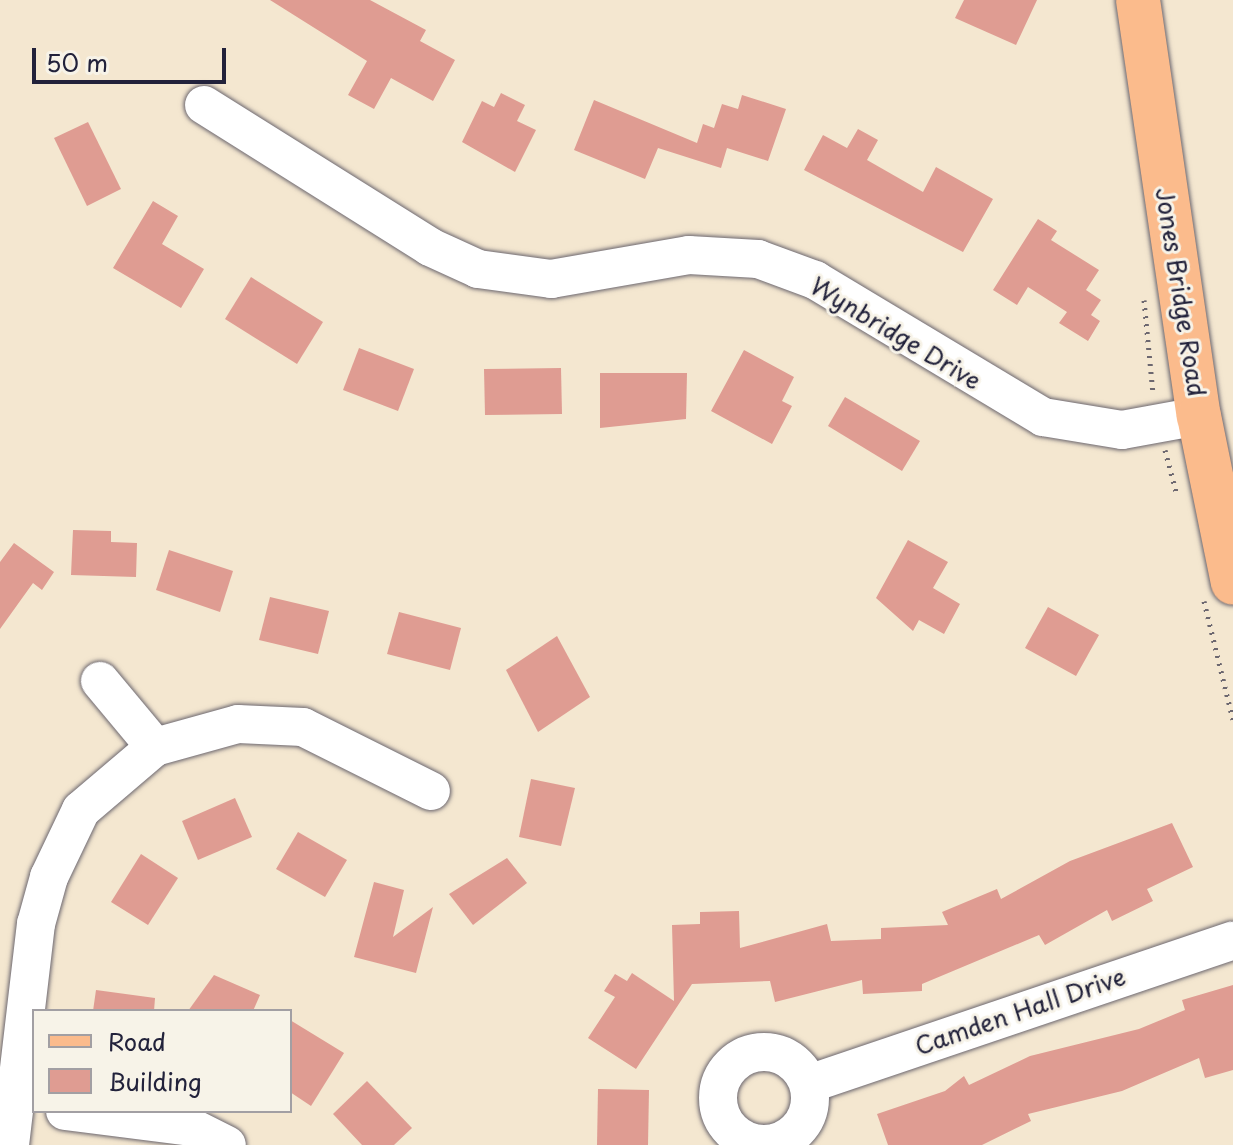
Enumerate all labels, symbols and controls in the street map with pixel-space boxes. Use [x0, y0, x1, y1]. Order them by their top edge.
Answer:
scale bar [36, 32, 230, 82]
text: 50 m [46, 44, 108, 80]
street label: Jones Bridge Road [1150, 184, 1212, 400]
street label: Wynbridge Drive [805, 271, 987, 395]
street label: Camden Hall Drive [911, 962, 1129, 1060]
legend [32, 1009, 292, 1113]
text: Road [108, 1023, 166, 1059]
text: Building [108, 1063, 202, 1099]

